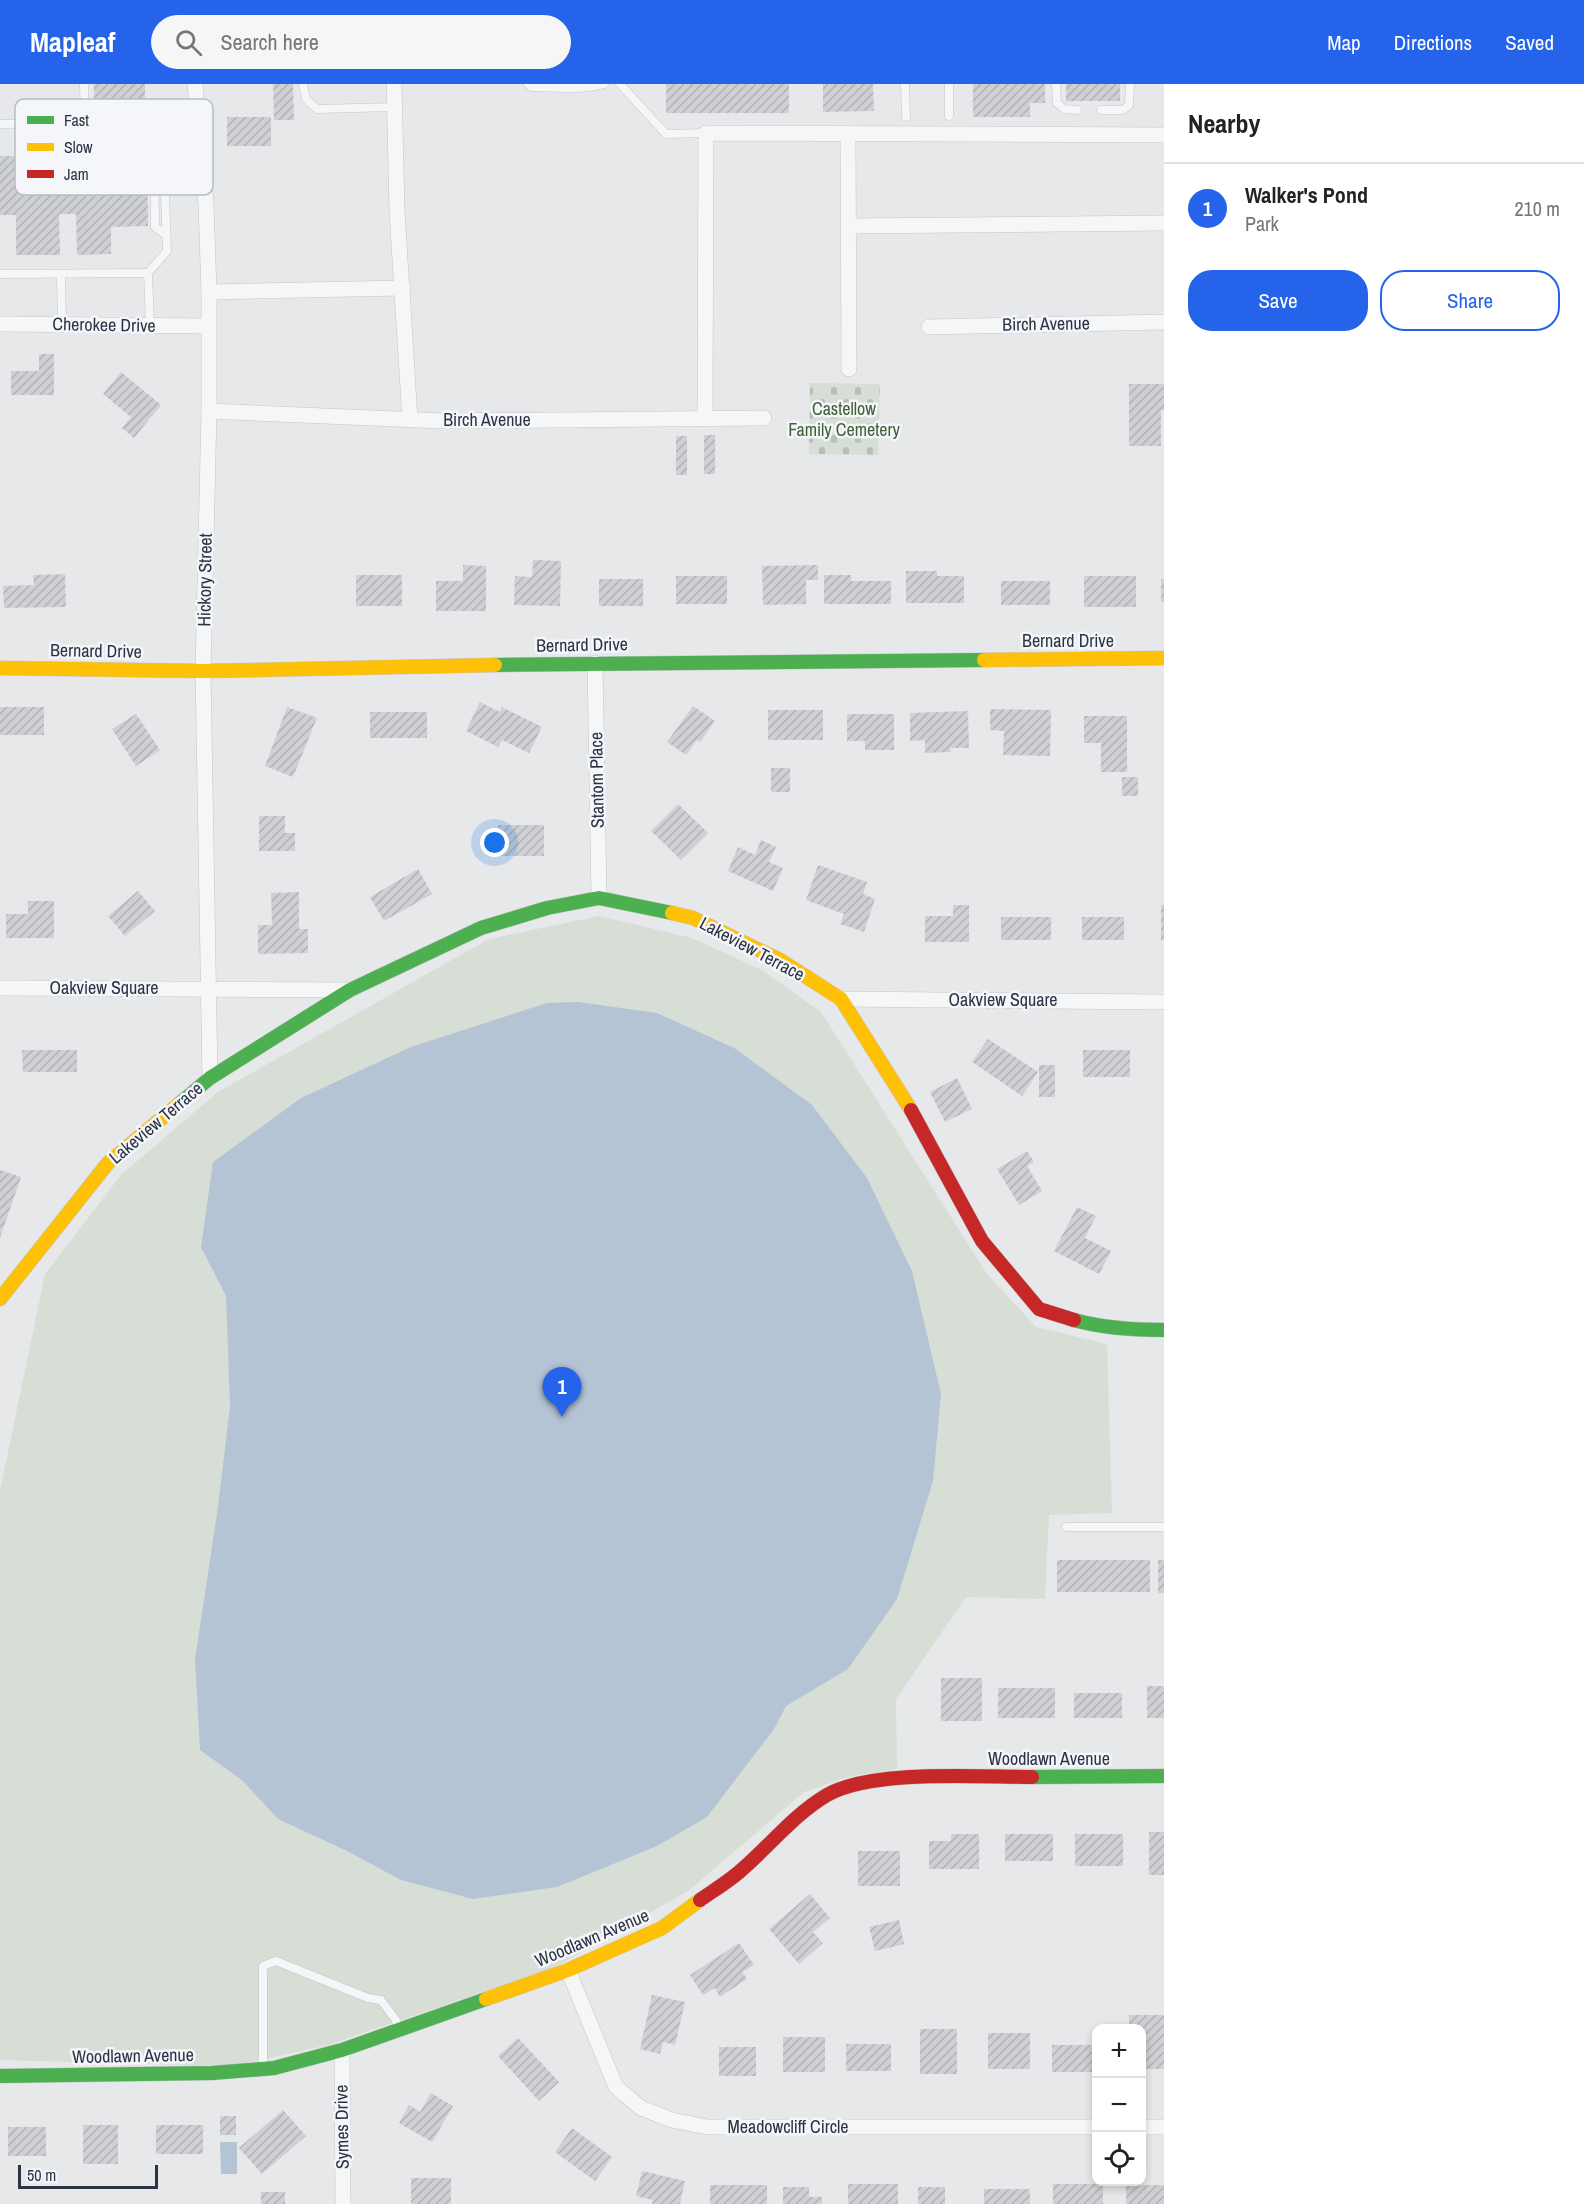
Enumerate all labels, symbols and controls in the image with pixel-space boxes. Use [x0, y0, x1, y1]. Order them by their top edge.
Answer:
search box [151, 15, 571, 69]
text: Mapleaf [30, 23, 115, 61]
icon: search [172, 26, 205, 59]
text: Search here [220, 27, 319, 57]
text: Map [1327, 28, 1361, 57]
text: Directions [1394, 28, 1472, 57]
text: Saved [1505, 28, 1554, 57]
legend [15, 99, 213, 195]
text: Nearby [1188, 106, 1260, 141]
text: Fast [64, 109, 89, 131]
text: Slow [64, 136, 93, 158]
text: Jam [64, 163, 89, 185]
text: Walker's Pond [1245, 180, 1368, 210]
text: 1 [1203, 195, 1212, 222]
text: 210 m [1514, 195, 1560, 222]
text: Park [1245, 210, 1279, 237]
button: Save [1188, 270, 1368, 331]
button: Share [1380, 270, 1560, 331]
street label: Birch Avenue [1002, 310, 1090, 337]
street label: Cherokee Drive [52, 311, 156, 338]
park label: Castellow Family Cemetery [788, 396, 900, 442]
street label: Birch Avenue [443, 407, 531, 432]
street label: Hickory Street [191, 533, 218, 627]
street label: Bernard Drive [1022, 628, 1114, 653]
street label: Bernard Drive [536, 631, 628, 658]
street label: Bernard Drive [50, 637, 142, 664]
street label: Stantom Place [583, 732, 610, 828]
your location [480, 828, 509, 857]
street label: Lakeview Terrace [695, 910, 809, 987]
street label: Oakview Square [49, 975, 159, 1000]
street label: Oakview Square [948, 987, 1058, 1012]
street label: Lakeview Terrace [103, 1076, 208, 1169]
pin: 1 [542, 1368, 582, 1417]
street label: Woodlawn Avenue [988, 1746, 1110, 1771]
street label: Woodlawn Avenue [531, 1902, 653, 1973]
map controls [1092, 2024, 1146, 2186]
button: + [1092, 2024, 1146, 2078]
street label: Woodlawn Avenue [72, 2042, 194, 2069]
button: − [1092, 2078, 1146, 2132]
street label: Symes Drive [328, 2085, 355, 2169]
street label: Meadowcliff Circle [727, 2114, 849, 2139]
button: locate [1092, 2132, 1146, 2186]
scale bar [18, 2162, 158, 2190]
text: 50 m [27, 2164, 56, 2186]

